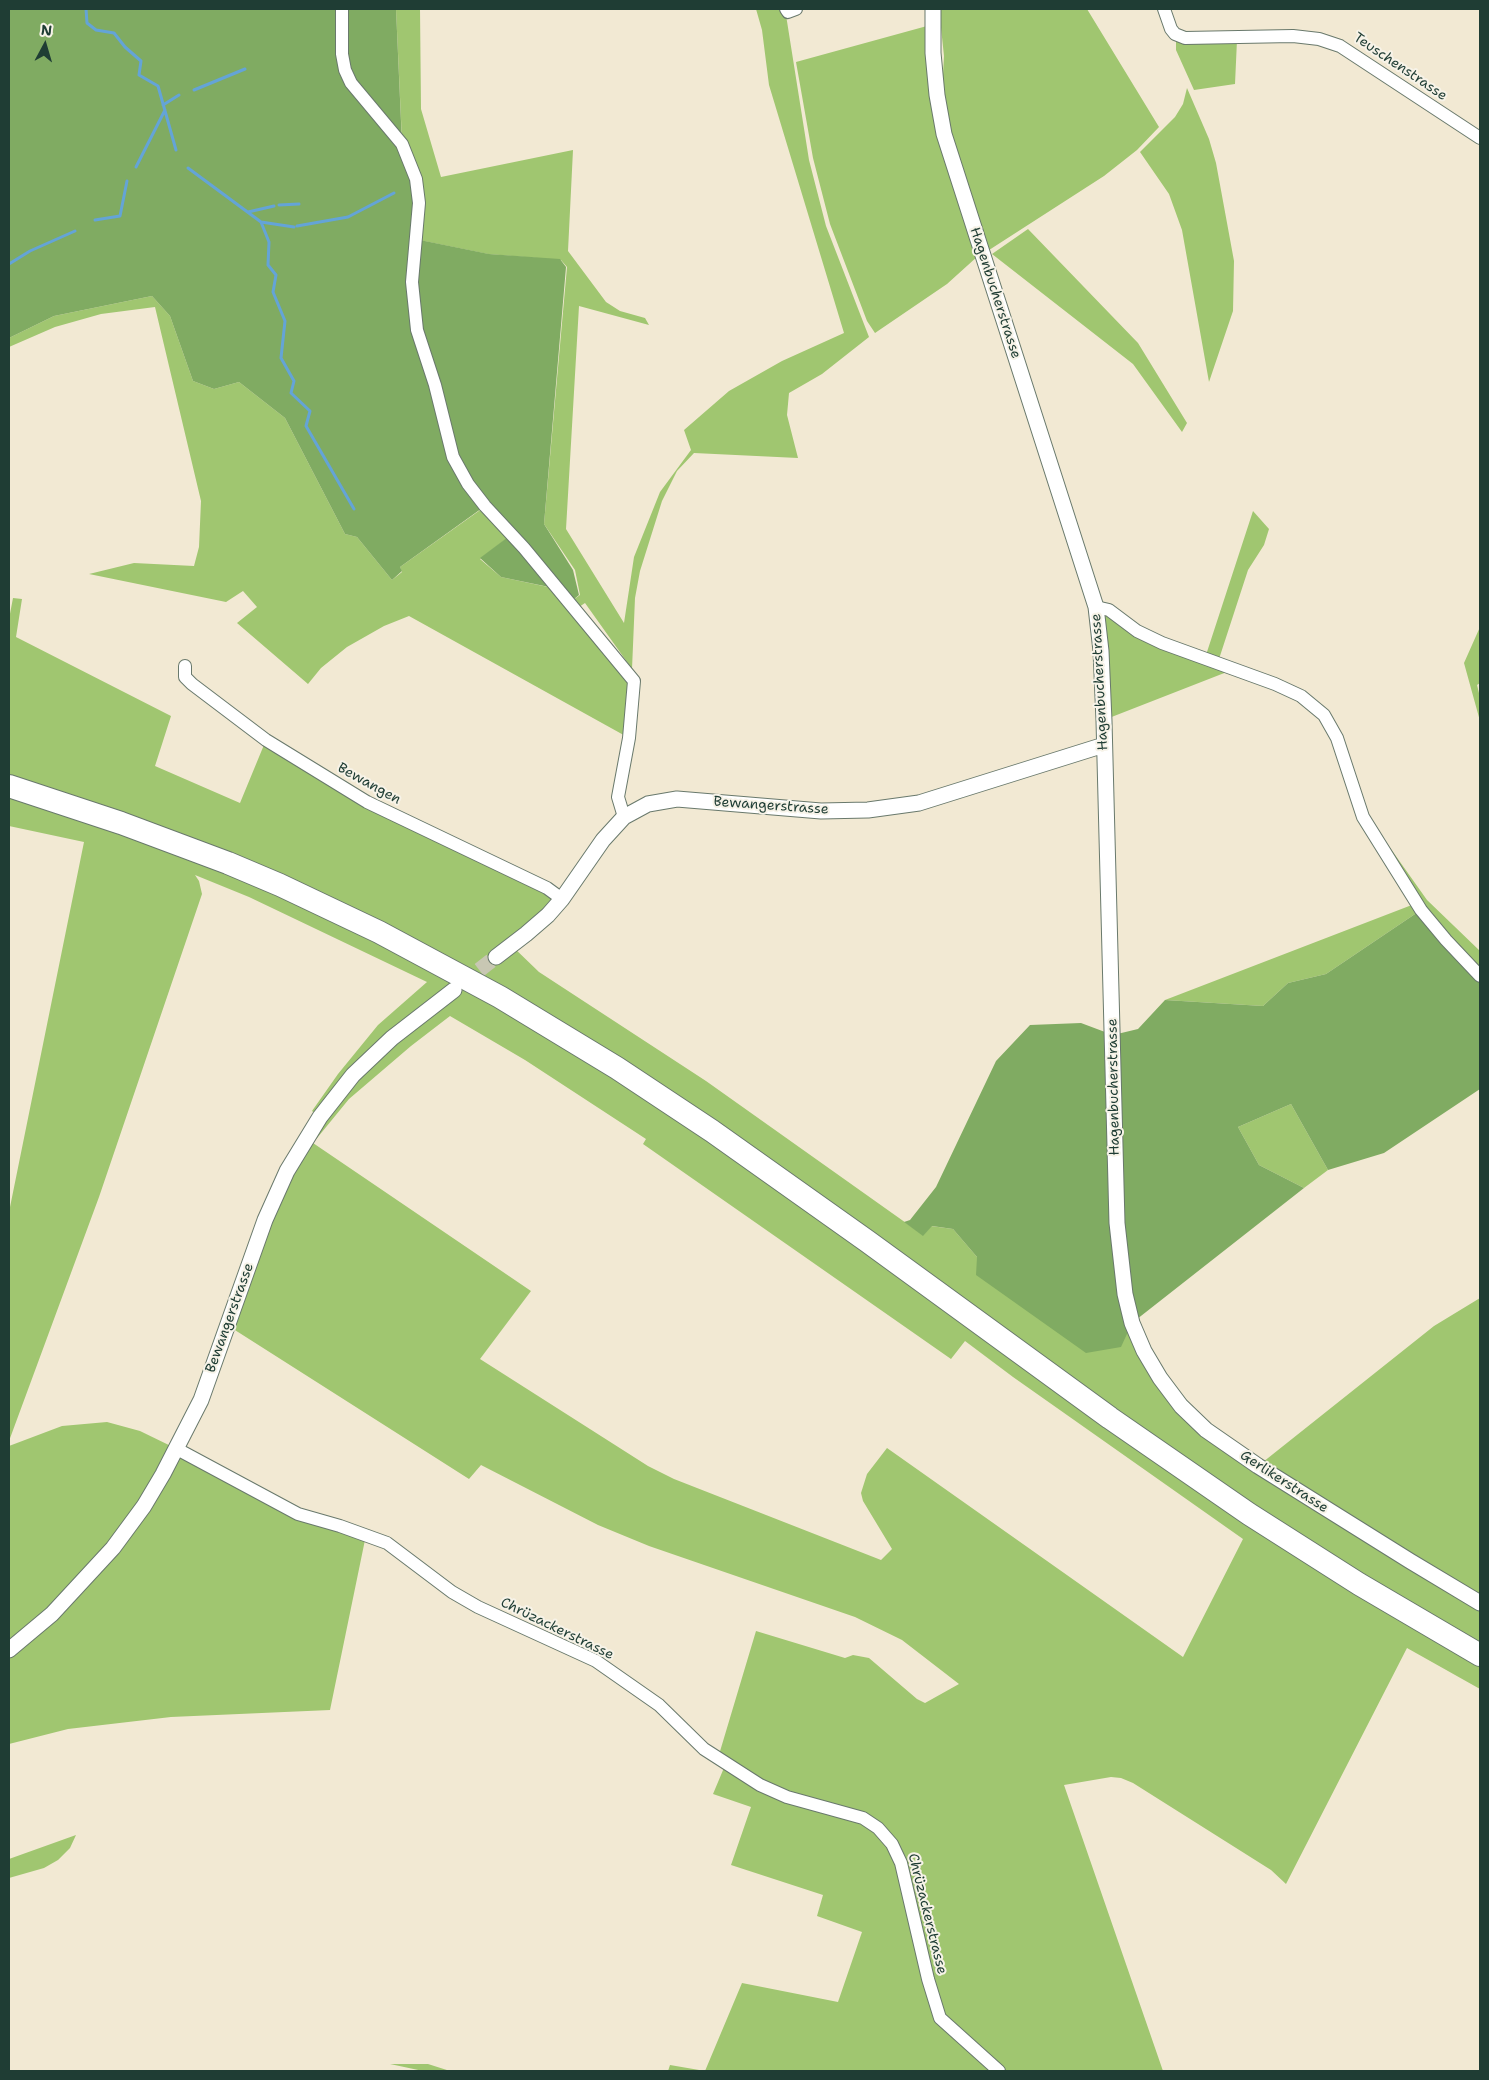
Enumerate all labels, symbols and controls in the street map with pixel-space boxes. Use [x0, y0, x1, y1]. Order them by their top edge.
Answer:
north arrow [20, 20, 70, 70]
text: N [40, 21, 53, 40]
street label: Teuschenstrasse [1350, 29, 1450, 105]
street label: Hagenbucherstrasse [966, 225, 1024, 361]
street label: Hagenbucherstrasse [1088, 613, 1112, 751]
street label: Bewangen [334, 760, 404, 808]
street label: Bewangerstrasse [713, 794, 829, 818]
street label: Hagenbucherstrasse [1104, 1018, 1124, 1156]
street label: Bewangerstrasse [202, 1261, 258, 1375]
street label: Gerlikerstrasse [1237, 1447, 1331, 1517]
street label: Chrüzackerstrasse [498, 1594, 616, 1664]
street label: Chrüzackerstrasse [904, 1852, 950, 1976]

